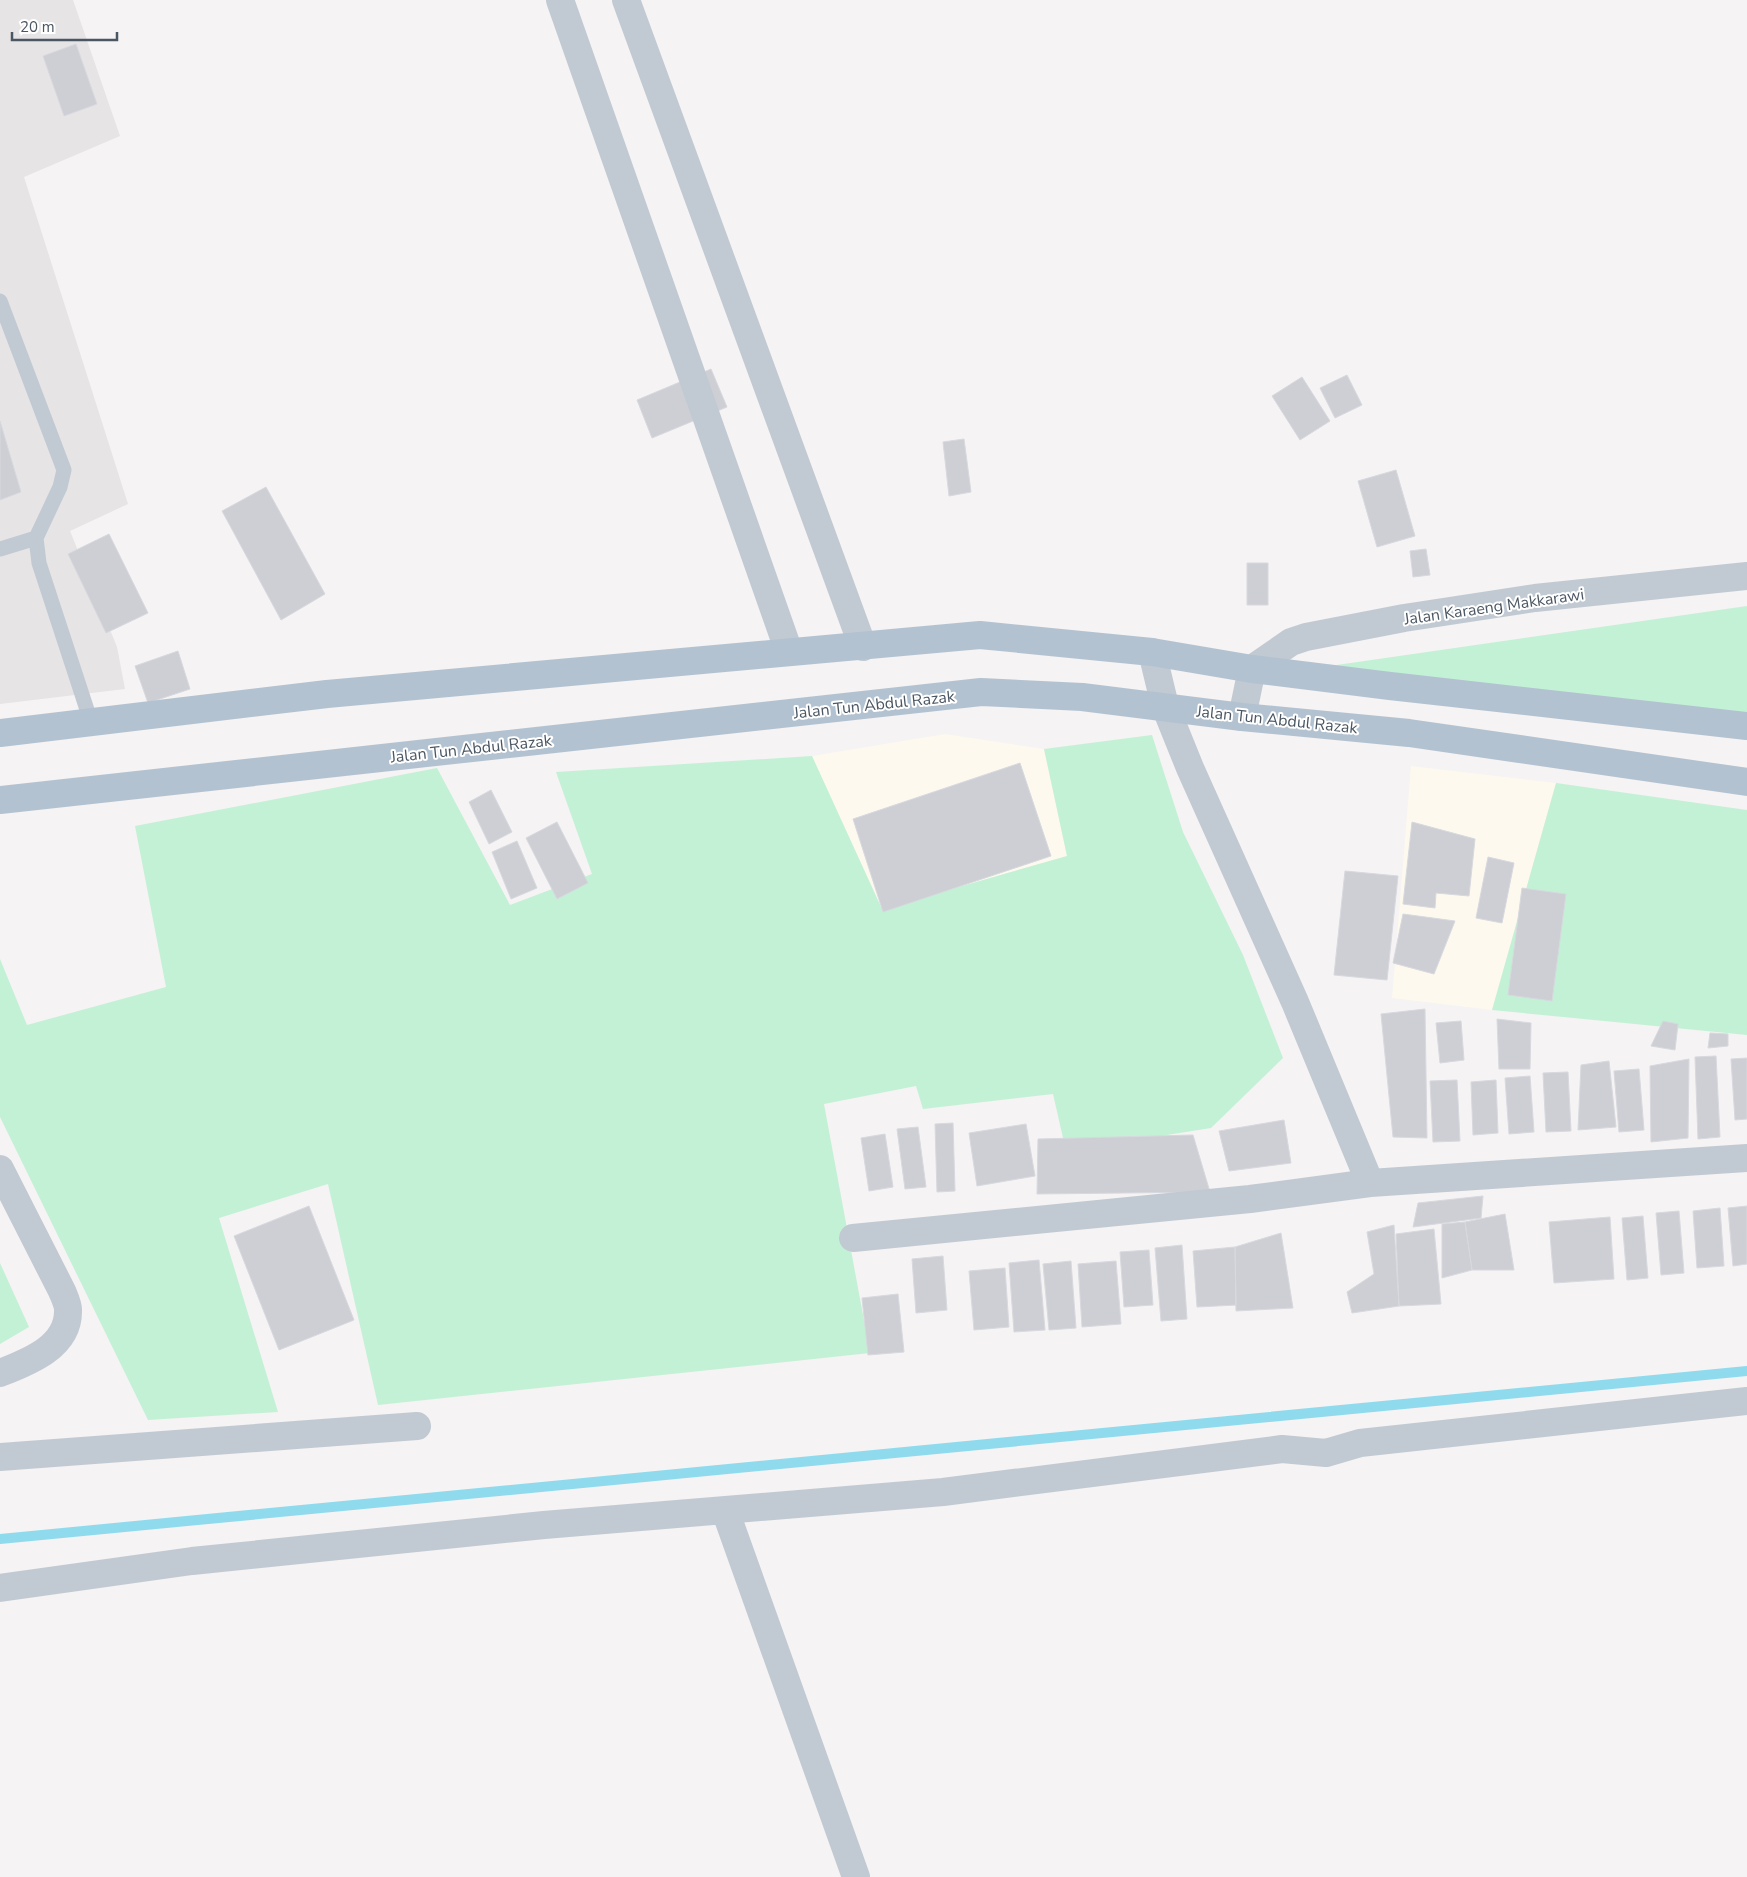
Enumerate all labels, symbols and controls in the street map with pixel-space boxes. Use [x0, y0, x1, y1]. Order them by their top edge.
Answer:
scale bar [12, 10, 118, 42]
text: 20 m [20, 17, 55, 37]
street label: Jalan Karaeng Makkarawi [1402, 583, 1586, 631]
street label: Jalan Tun Abdul Razak [791, 685, 957, 724]
street label: Jalan Tun Abdul Razak [1194, 700, 1360, 739]
street label: Jalan Tun Abdul Razak [388, 729, 554, 768]

